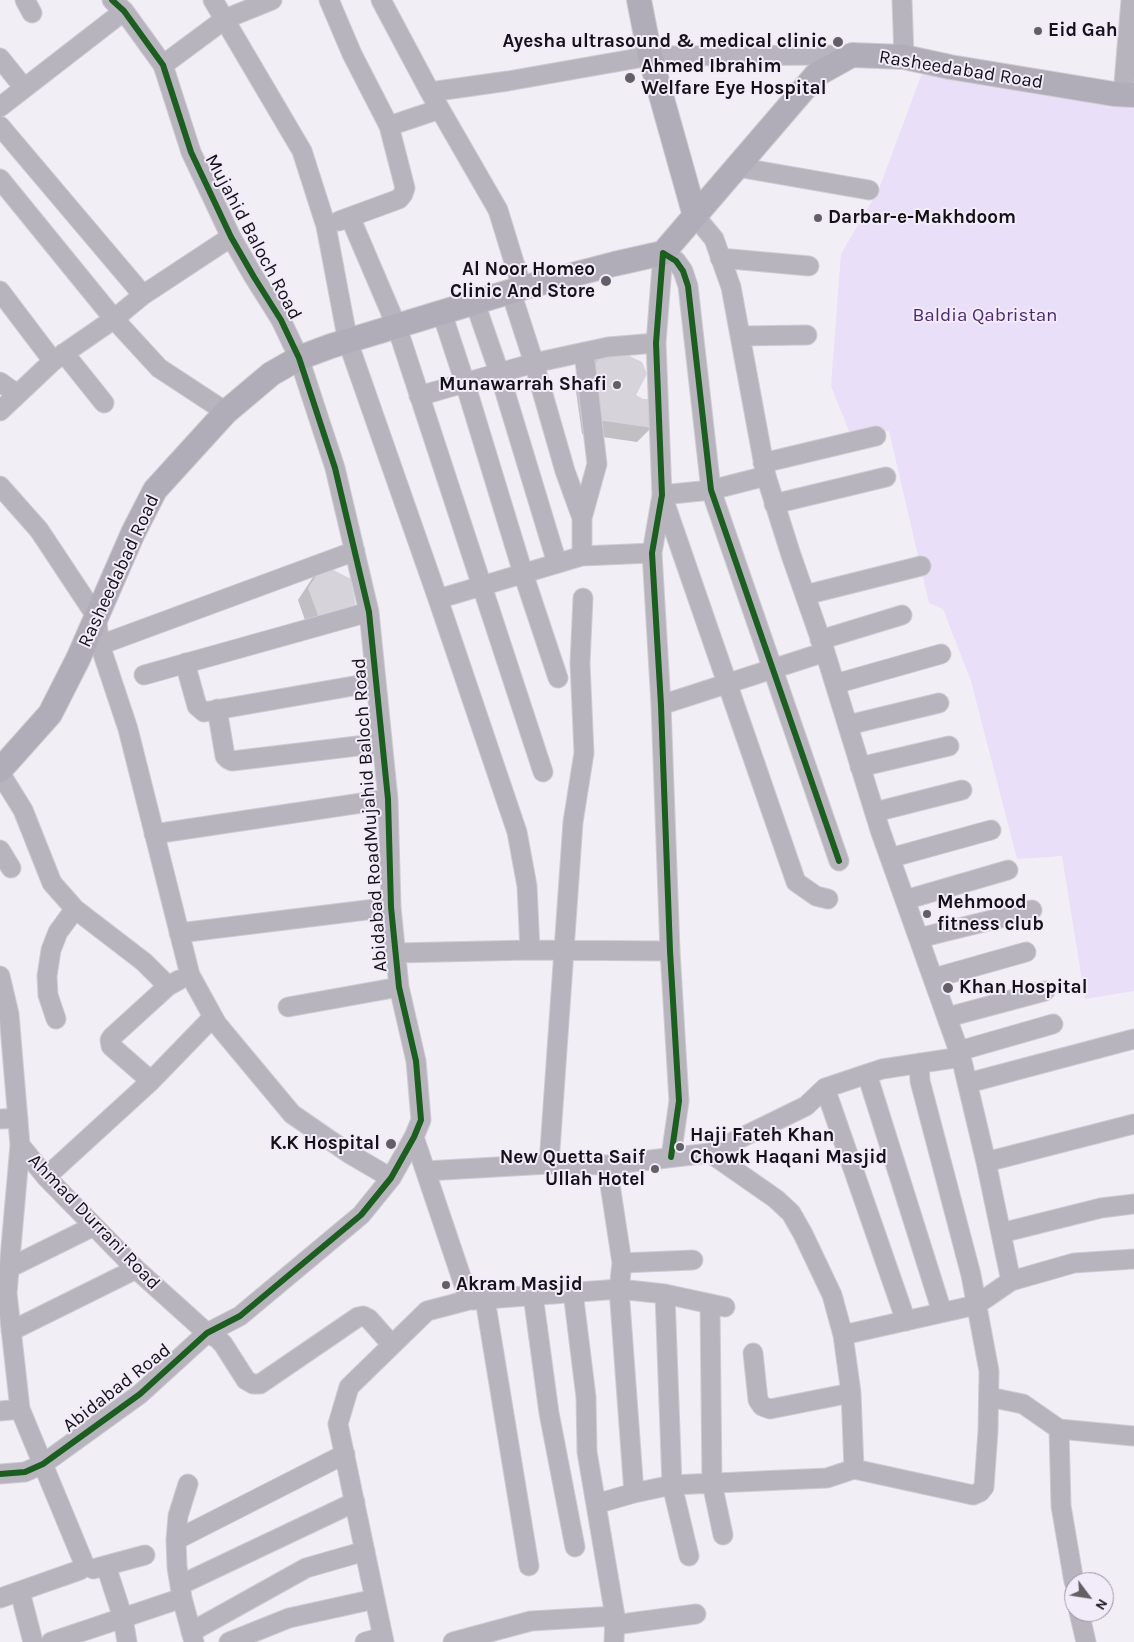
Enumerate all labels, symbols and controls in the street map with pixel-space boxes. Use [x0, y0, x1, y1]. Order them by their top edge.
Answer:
place label: Eid Gah [1048, 20, 1118, 42]
marker: Eid Gah [1032, 25, 1044, 37]
place label: Ayesha ultrasound & medical clinic [502, 31, 827, 53]
marker: Ayesha ultrasound & medical clinic [831, 35, 845, 49]
street label: Rasheedabad Road [877, 46, 1045, 94]
place label: Ahmed Ibrahim Welfare Eye Hospital [641, 56, 826, 100]
marker: Ahmed Ibrahim Welfare Eye Hospital [623, 71, 637, 85]
street label: Mujahid Baloch Road [200, 150, 306, 324]
place label: Darbar-e-Makhdoom [828, 207, 1016, 229]
marker: Darbar-e-Makhdoom [812, 212, 824, 224]
place label: Al Noor Homeo Clinic And Store [450, 259, 595, 303]
marker: Al Noor Homeo Clinic And Store [599, 274, 613, 288]
park label: Baldia Qabristan [912, 305, 1058, 327]
place label: Munawarrah Shafi [439, 374, 607, 396]
marker: Munawarrah Shafi [611, 379, 623, 391]
street label: Rasheedabad Road [74, 491, 164, 651]
street label: Abidabad RoadMujahid Baloch Road [348, 657, 392, 973]
place label: Mehmood fitness club [937, 892, 1044, 936]
marker: Mehmood fitness club [921, 908, 933, 920]
place label: Khan Hospital [959, 977, 1087, 999]
marker: Khan Hospital [941, 981, 955, 995]
place label: Haji Fateh Khan Chowk Haqani Masjid [690, 1125, 887, 1169]
place label: K.K Hospital [270, 1133, 380, 1155]
marker: K.K Hospital [384, 1137, 398, 1151]
marker: Haji Fateh Khan Chowk Haqani Masjid [674, 1141, 686, 1153]
place label: New Quetta Saif Ullah Hotel [500, 1147, 645, 1191]
street label: Ahmad Durrani Road [23, 1149, 165, 1295]
marker: New Quetta Saif Ullah Hotel [649, 1163, 661, 1175]
place label: Akram Masjid [456, 1274, 583, 1296]
marker: Akram Masjid [440, 1279, 452, 1291]
street label: Abidabad Road [58, 1339, 176, 1437]
north arrow [1064, 1572, 1114, 1622]
text: N [1092, 1596, 1111, 1613]

